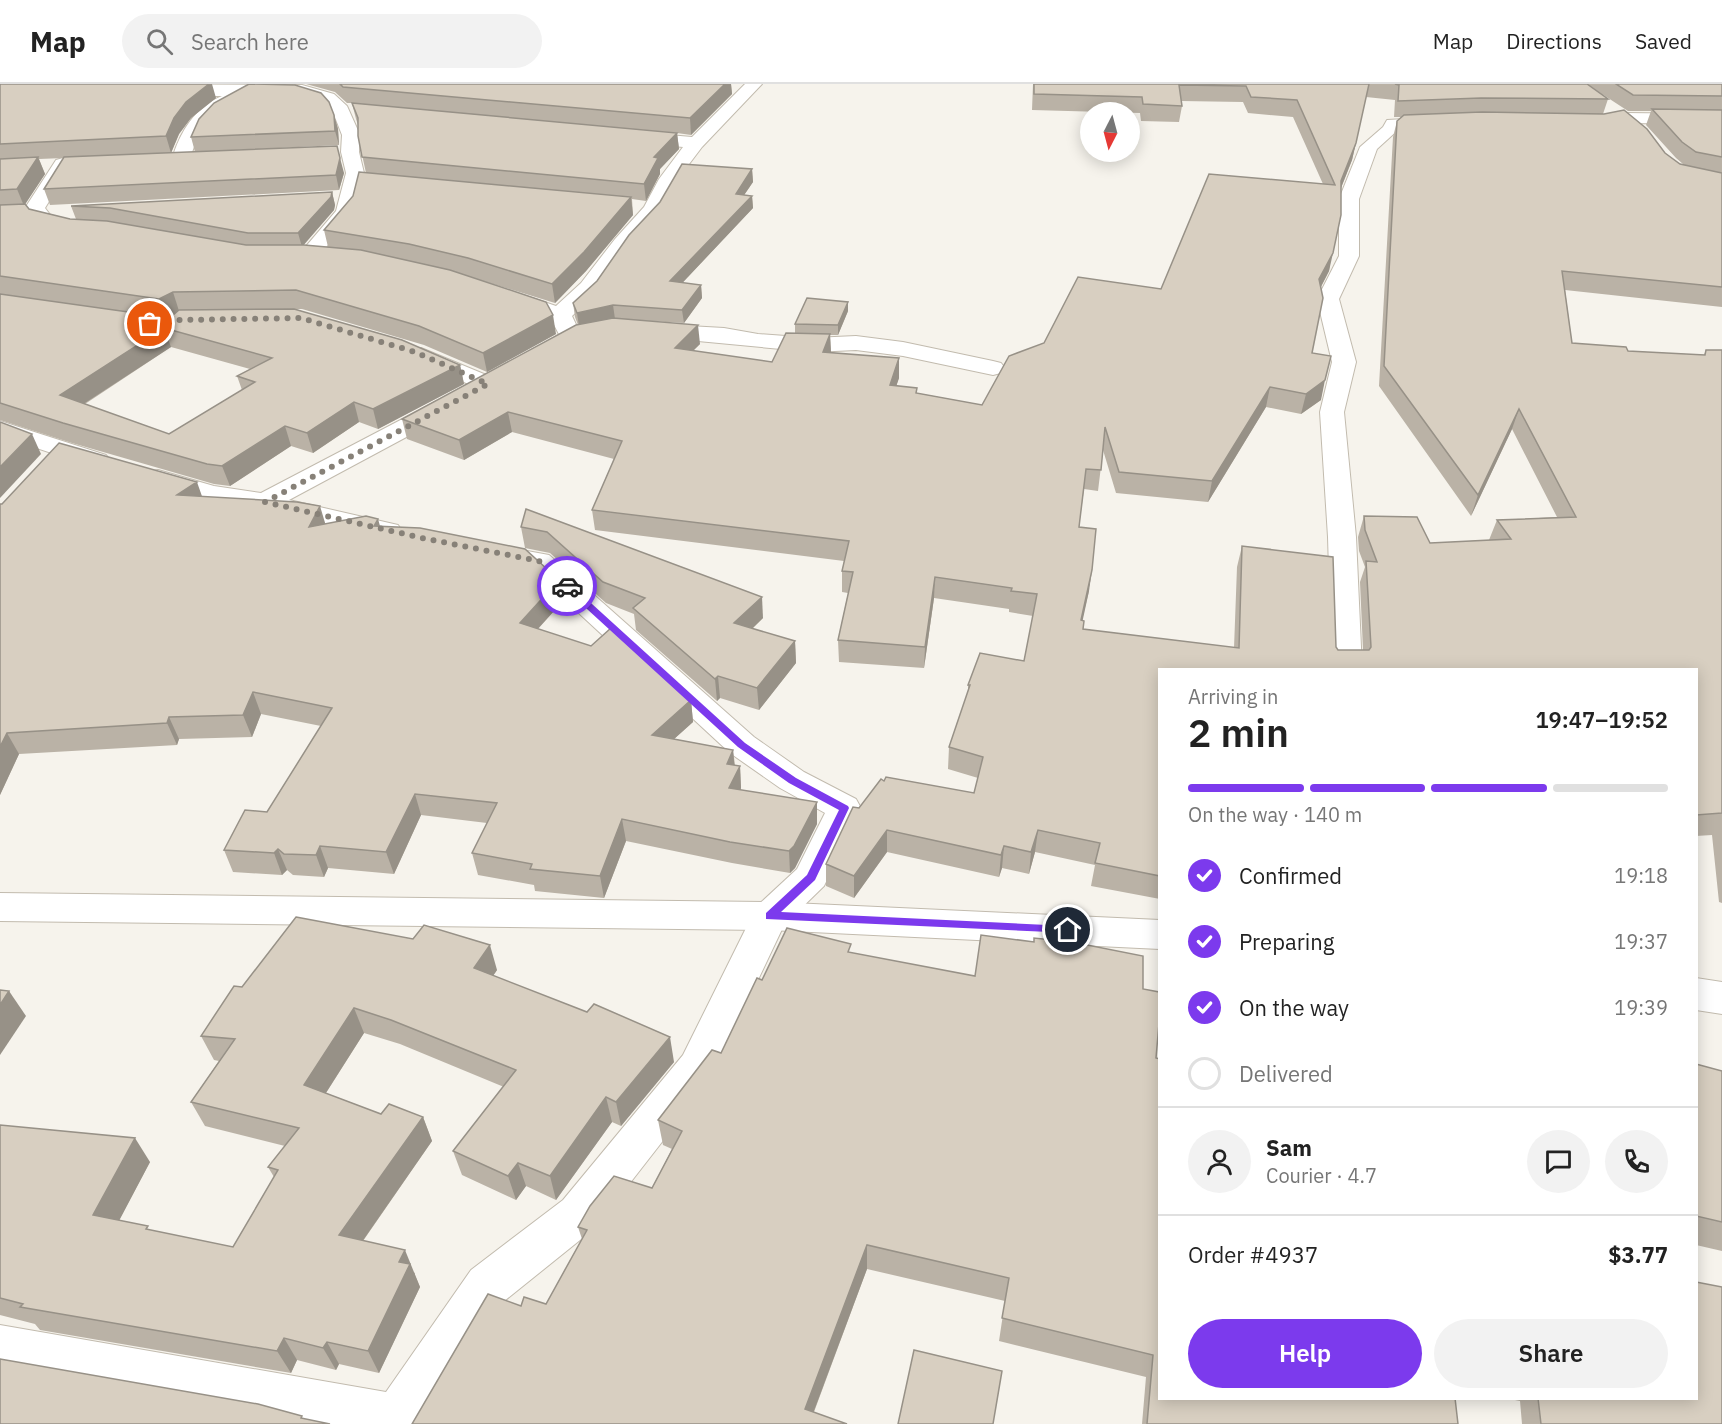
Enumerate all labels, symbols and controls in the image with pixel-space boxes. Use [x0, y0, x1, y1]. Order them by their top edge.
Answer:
search box [122, 14, 542, 68]
text: Map [30, 23, 86, 60]
icon: search [143, 25, 176, 58]
text: Search here [191, 27, 309, 56]
text: Map [1433, 27, 1473, 55]
text: Directions [1506, 27, 1602, 55]
text: Saved [1635, 27, 1692, 55]
north arrow [1080, 102, 1140, 162]
map controls [1080, 102, 1140, 162]
pin [124, 298, 175, 349]
icon: bag [133, 307, 166, 340]
courier [537, 556, 597, 616]
icon: car [551, 570, 584, 603]
text: Arriving in [1188, 683, 1278, 710]
text: 19:47–19:52 [1535, 705, 1668, 734]
text: 2 min [1188, 707, 1289, 758]
text: On the way · 140 m [1188, 801, 1362, 828]
icon: check [1188, 859, 1221, 892]
text: Confirmed [1239, 861, 1342, 890]
text: 19:18 [1614, 862, 1668, 889]
pin [1042, 904, 1093, 955]
icon: home [1051, 913, 1084, 946]
icon: check [1188, 925, 1221, 958]
text: Preparing [1239, 927, 1334, 956]
text: 19:37 [1614, 928, 1668, 955]
icon: check [1188, 991, 1221, 1024]
text: On the way [1239, 993, 1349, 1022]
text: 19:39 [1614, 994, 1668, 1021]
text: Delivered [1239, 1059, 1333, 1088]
button: person [1188, 1130, 1251, 1193]
button: chat [1527, 1130, 1590, 1193]
button: phone [1605, 1130, 1668, 1193]
text: Sam [1266, 1133, 1312, 1162]
text: Courier · 4.7 [1266, 1162, 1377, 1189]
text: Order #4937 [1188, 1240, 1318, 1269]
text: $3.77 [1608, 1240, 1668, 1269]
button: Help [1188, 1319, 1422, 1388]
button: Share [1434, 1319, 1668, 1388]

